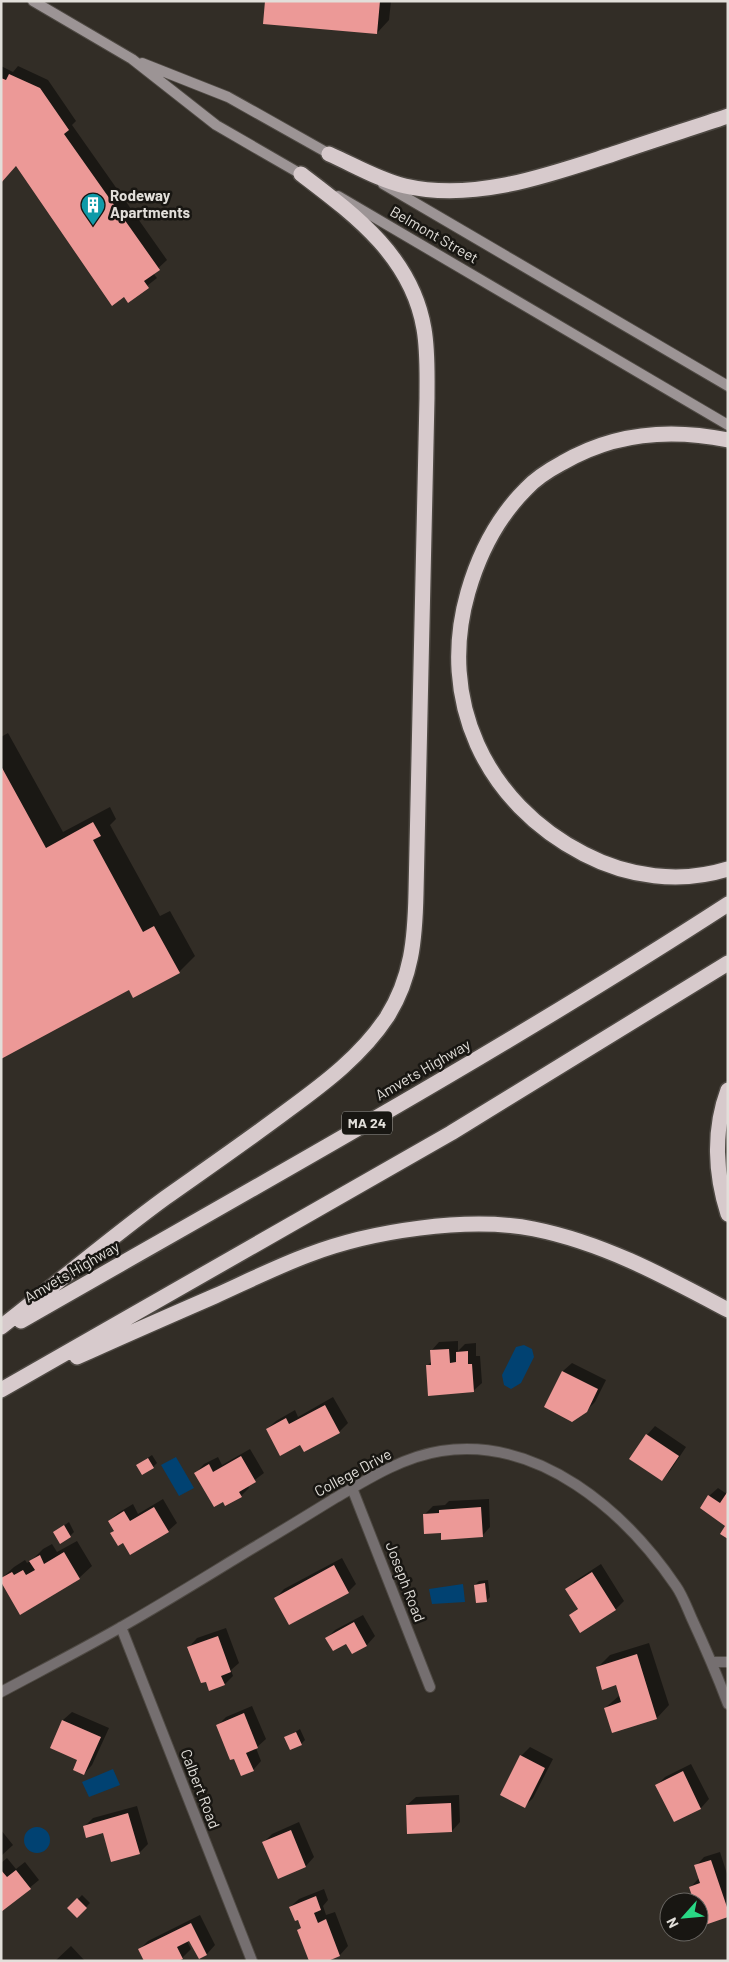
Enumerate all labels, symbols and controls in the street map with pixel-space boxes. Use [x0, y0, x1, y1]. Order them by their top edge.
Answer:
place label: Rodeway Apartments [110, 186, 191, 221]
building icon: Rodeway Apartments [80, 192, 106, 226]
street label: Belmont Street [387, 202, 482, 267]
street label: Amvets Highway [372, 1035, 473, 1104]
road number: MA 24 [342, 1112, 392, 1134]
street label: Amvets Highway [21, 1237, 122, 1306]
street label: College Drive [311, 1444, 394, 1500]
street label: Joseph Road [382, 1539, 429, 1624]
street label: Calbert Road [178, 1746, 224, 1831]
north arrow [659, 1892, 709, 1942]
text: N [662, 1915, 682, 1931]

